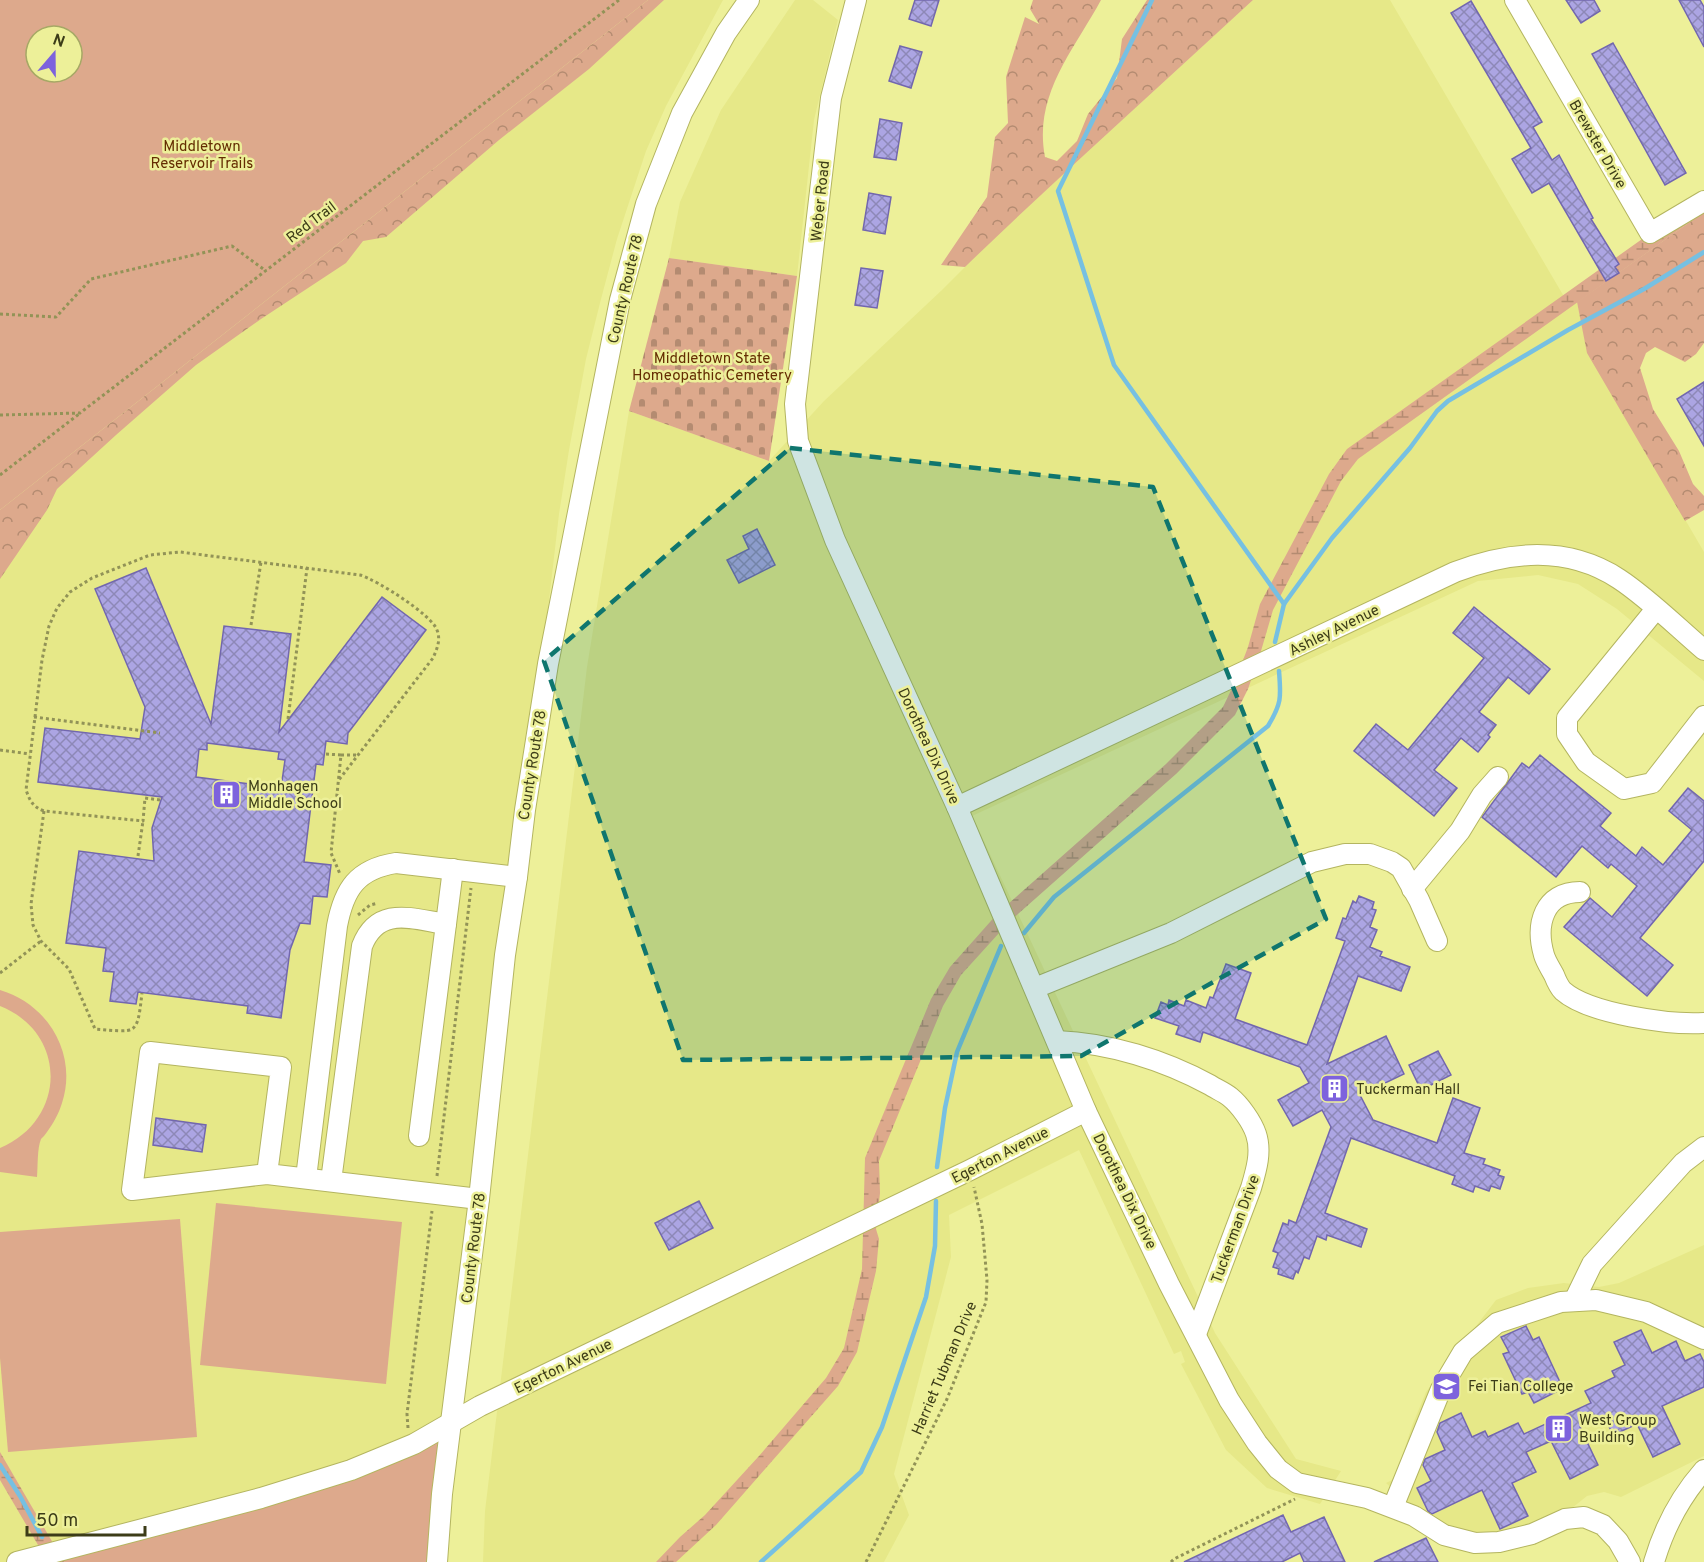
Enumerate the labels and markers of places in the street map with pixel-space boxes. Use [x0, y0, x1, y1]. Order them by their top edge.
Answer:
place label: Monhagen Middle School [248, 778, 342, 814]
building icon: Monhagen Middle School [211, 779, 243, 811]
building icon: Tuckerman Hall [1319, 1073, 1351, 1105]
place label: Tuckerman Hall [1356, 1081, 1460, 1100]
school or university icon: Fei Tian College [1431, 1370, 1463, 1402]
place label: Fei Tian College [1468, 1378, 1573, 1397]
place label: West Group Building [1579, 1412, 1656, 1448]
building icon: West Group Building [1542, 1413, 1574, 1445]

